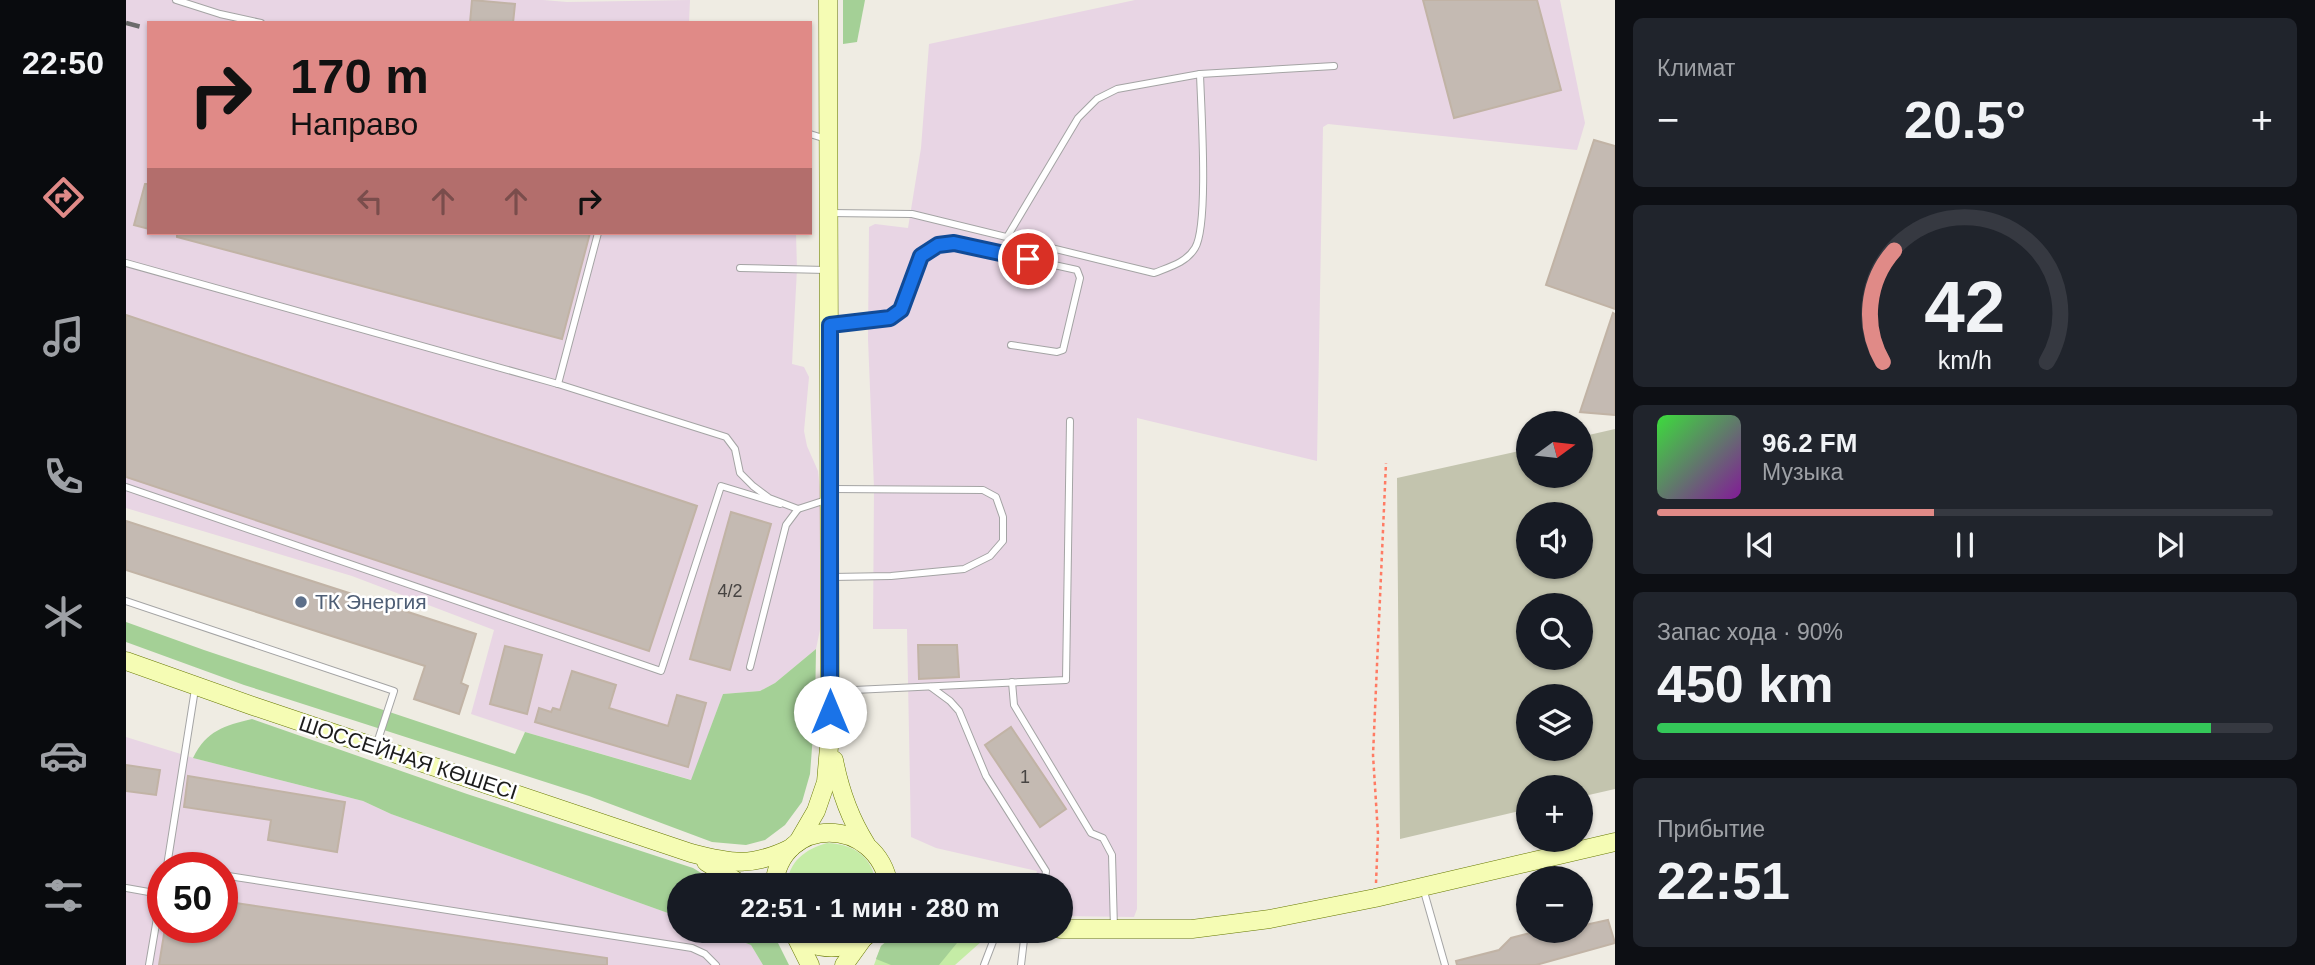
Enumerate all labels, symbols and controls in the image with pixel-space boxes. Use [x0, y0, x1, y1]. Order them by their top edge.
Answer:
text: 22:50 [22, 45, 104, 81]
icon: right [175, 49, 266, 140]
text: 170 m [290, 49, 429, 103]
text: Климат [1657, 55, 1735, 81]
text: 20.5° [1904, 91, 2026, 149]
text: − [1657, 99, 1679, 141]
text: + [2251, 99, 2273, 141]
text: Направо [290, 106, 418, 142]
icon: directions [39, 173, 88, 222]
icon: left [351, 182, 389, 220]
icon: ahead [424, 182, 462, 220]
icon: ahead [497, 182, 535, 220]
icon: right [570, 182, 608, 220]
pin [998, 229, 1058, 289]
icon: arrive [1009, 240, 1047, 278]
text: 42 [1925, 266, 2005, 347]
icon: music [39, 312, 88, 361]
text: km/h [1938, 346, 1992, 374]
north arrow [1516, 411, 1592, 488]
map controls [1516, 411, 1593, 943]
text: 96.2 FM [1762, 428, 1857, 458]
icon: phone [39, 452, 88, 501]
text: Музыка [1762, 459, 1843, 485]
button: sound [1516, 502, 1593, 579]
icon: previous [1741, 526, 1779, 564]
icon: pause [1946, 526, 1984, 564]
icon: next [2151, 526, 2189, 564]
house number: 4/2 [717, 581, 743, 601]
place label: ТК Энергия [315, 590, 427, 613]
icon: climate [39, 592, 88, 641]
button: search [1516, 593, 1593, 670]
marker: ТК Энергия [293, 594, 309, 610]
text: Запас хода · 90% [1657, 619, 1843, 645]
text: 450 km [1657, 655, 1833, 713]
position arrow [793, 675, 867, 749]
button: layers [1516, 684, 1593, 761]
street label: ШОССЕЙНАЯ КӨШЕСІ [296, 711, 520, 804]
icon: car [39, 731, 88, 780]
house number: 1 [1020, 767, 1030, 787]
button: + [1516, 775, 1593, 852]
text: Прибытие [1657, 816, 1765, 842]
speed limit sign: 50 [147, 852, 238, 943]
text: 22:51 [1657, 852, 1790, 910]
button: − [1516, 866, 1593, 943]
icon: filters [39, 871, 88, 920]
text: 22:51 · 1 мин · 280 m [740, 893, 1000, 923]

